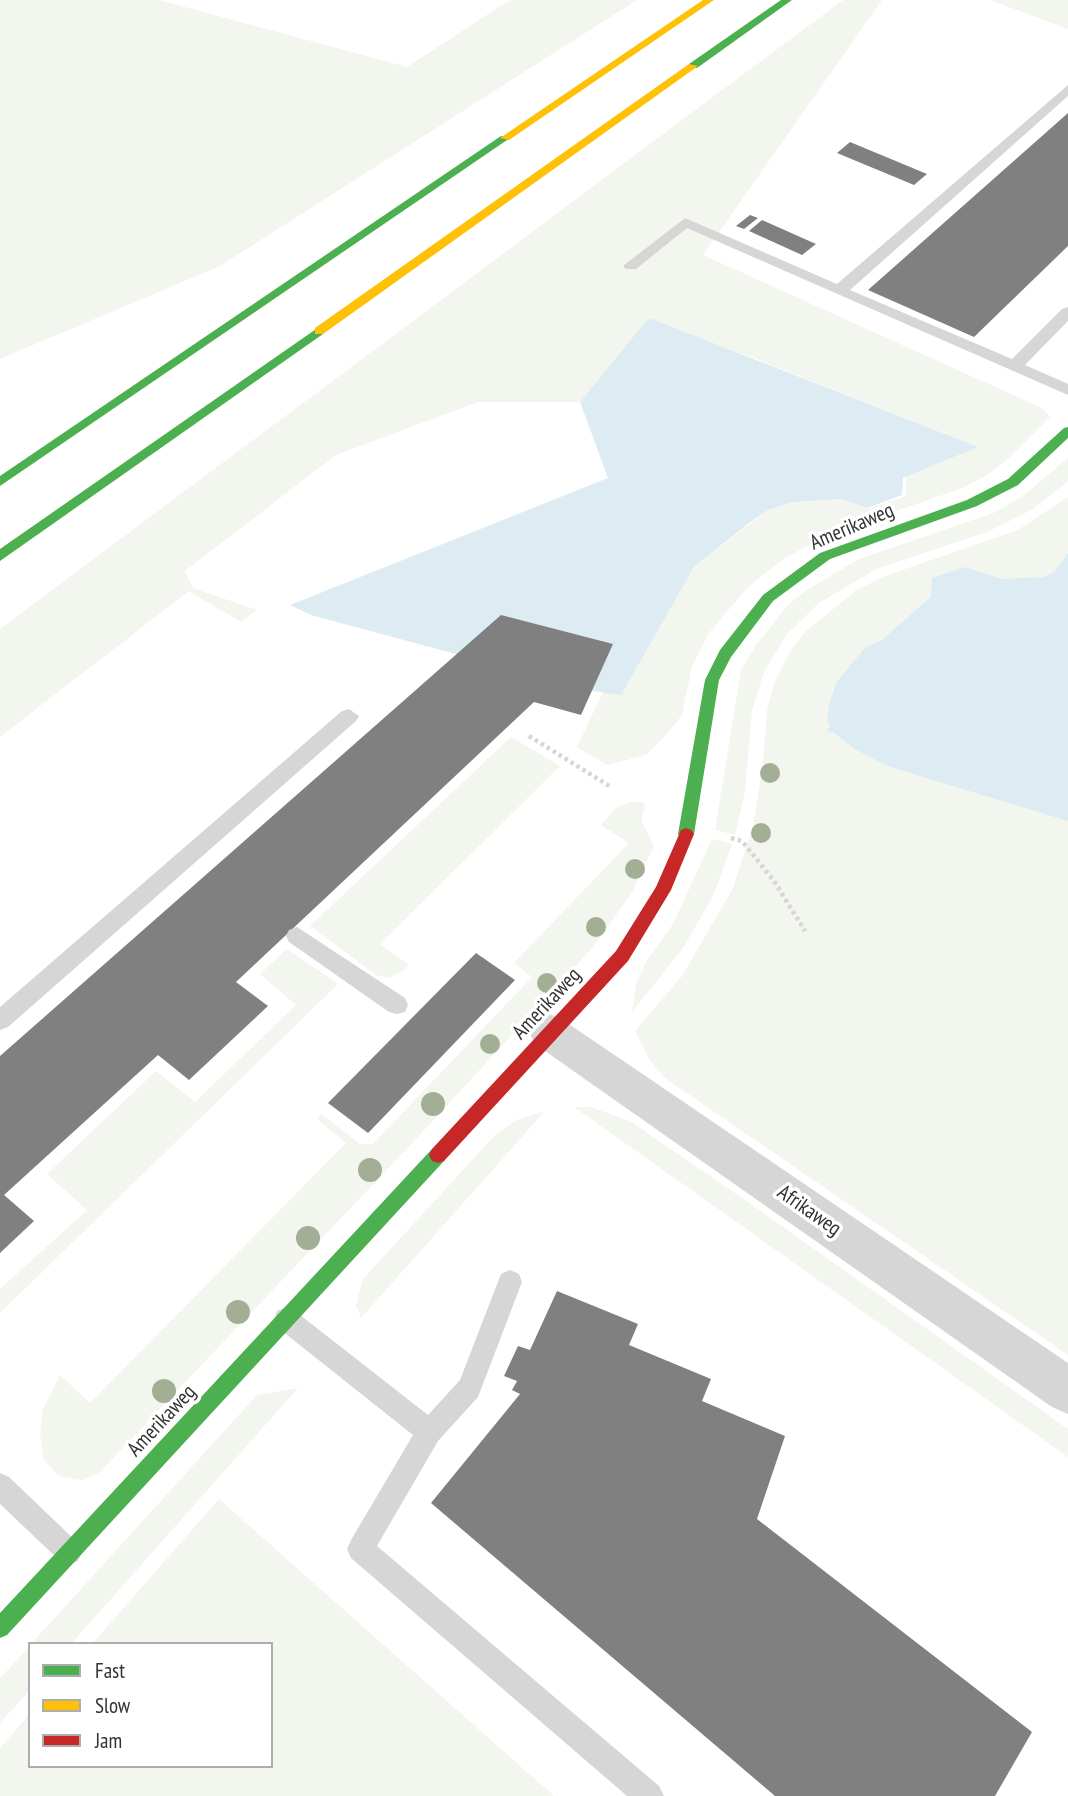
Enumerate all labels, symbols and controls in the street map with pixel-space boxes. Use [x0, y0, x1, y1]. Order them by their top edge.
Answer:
street label: Amerikaweg [806, 498, 898, 556]
street label: Amerikaweg [507, 963, 587, 1045]
street label: Afrikaweg [772, 1180, 846, 1242]
street label: Amerikaweg [122, 1380, 202, 1462]
legend [28, 1642, 273, 1768]
text: Fast [95, 1657, 125, 1684]
text: Slow [95, 1692, 130, 1719]
text: Jam [95, 1727, 122, 1754]

